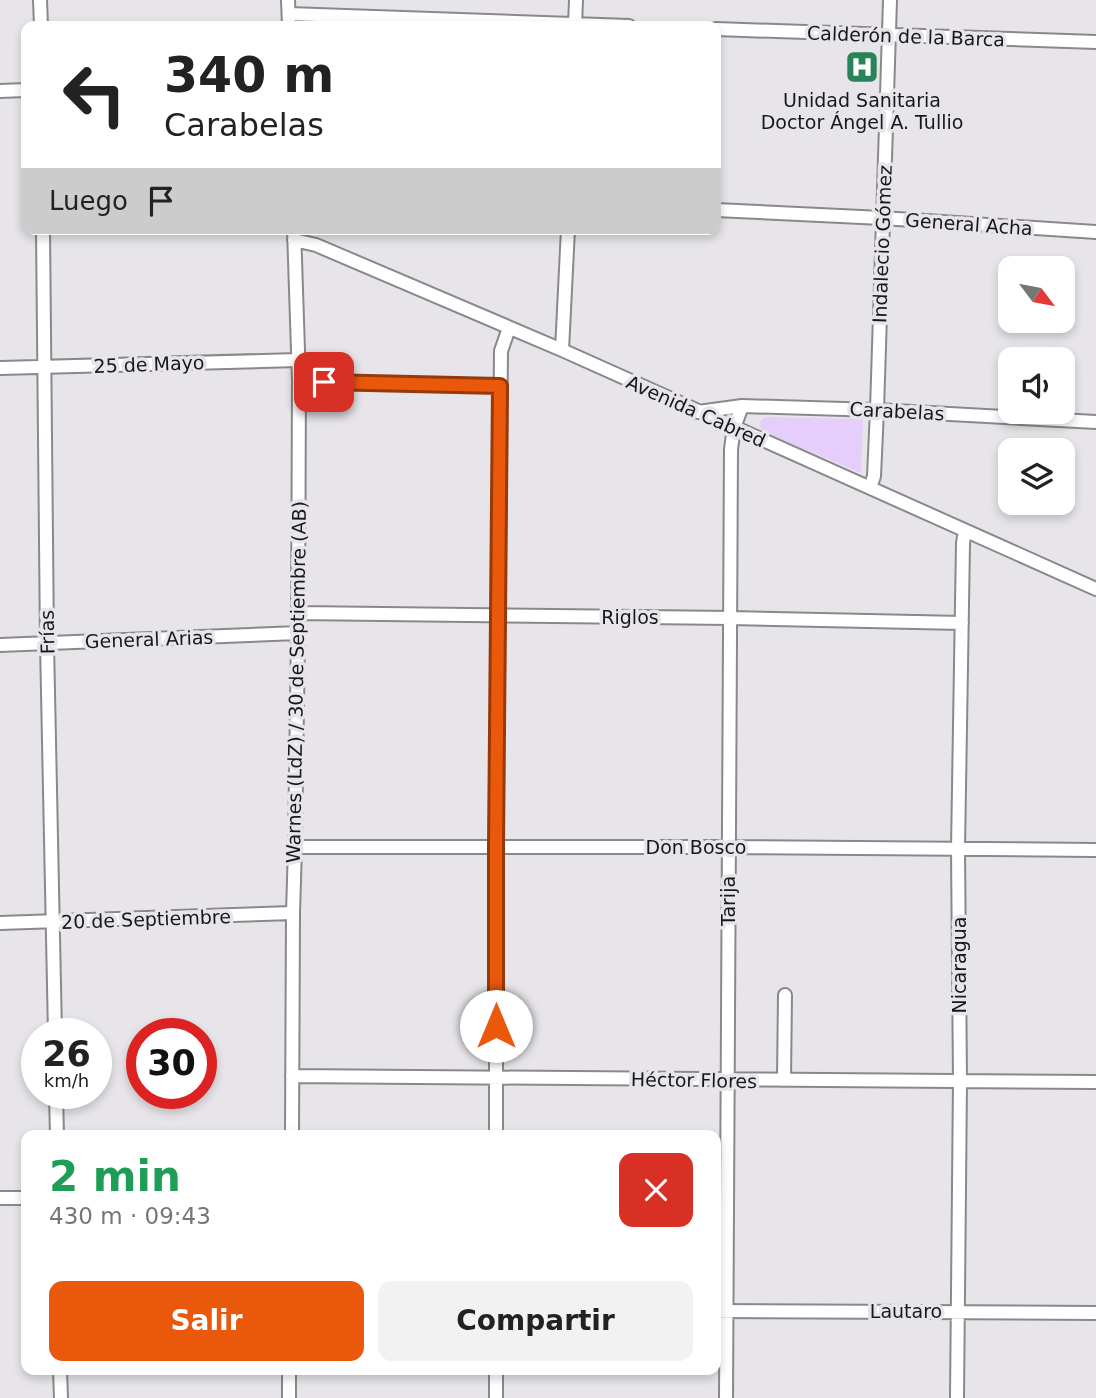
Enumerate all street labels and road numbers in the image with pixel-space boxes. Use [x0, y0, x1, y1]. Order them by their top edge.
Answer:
street label: Calderón de la Barca [807, 22, 1005, 50]
street label: Indalecio Gómez [868, 165, 896, 323]
street label: General Acha [905, 209, 1033, 239]
street label: 25 de Mayo [93, 351, 205, 377]
street label: Avenida Cabred [623, 370, 769, 452]
street label: Carabelas [849, 398, 945, 424]
street label: Warnes (LdZ) / 30 de Septiembre (AB) [282, 501, 310, 863]
street label: Riglos [601, 606, 659, 628]
street label: Frías [36, 610, 58, 654]
street label: General Arias [84, 626, 214, 652]
street label: Don Bosco [646, 836, 746, 858]
street label: Tarija [717, 876, 739, 927]
street label: 20 de Septiembre [61, 905, 231, 933]
street label: Nicaragua [948, 917, 970, 1013]
street label: Héctor Flores [631, 1068, 757, 1092]
street label: Lautaro [870, 1300, 942, 1322]

